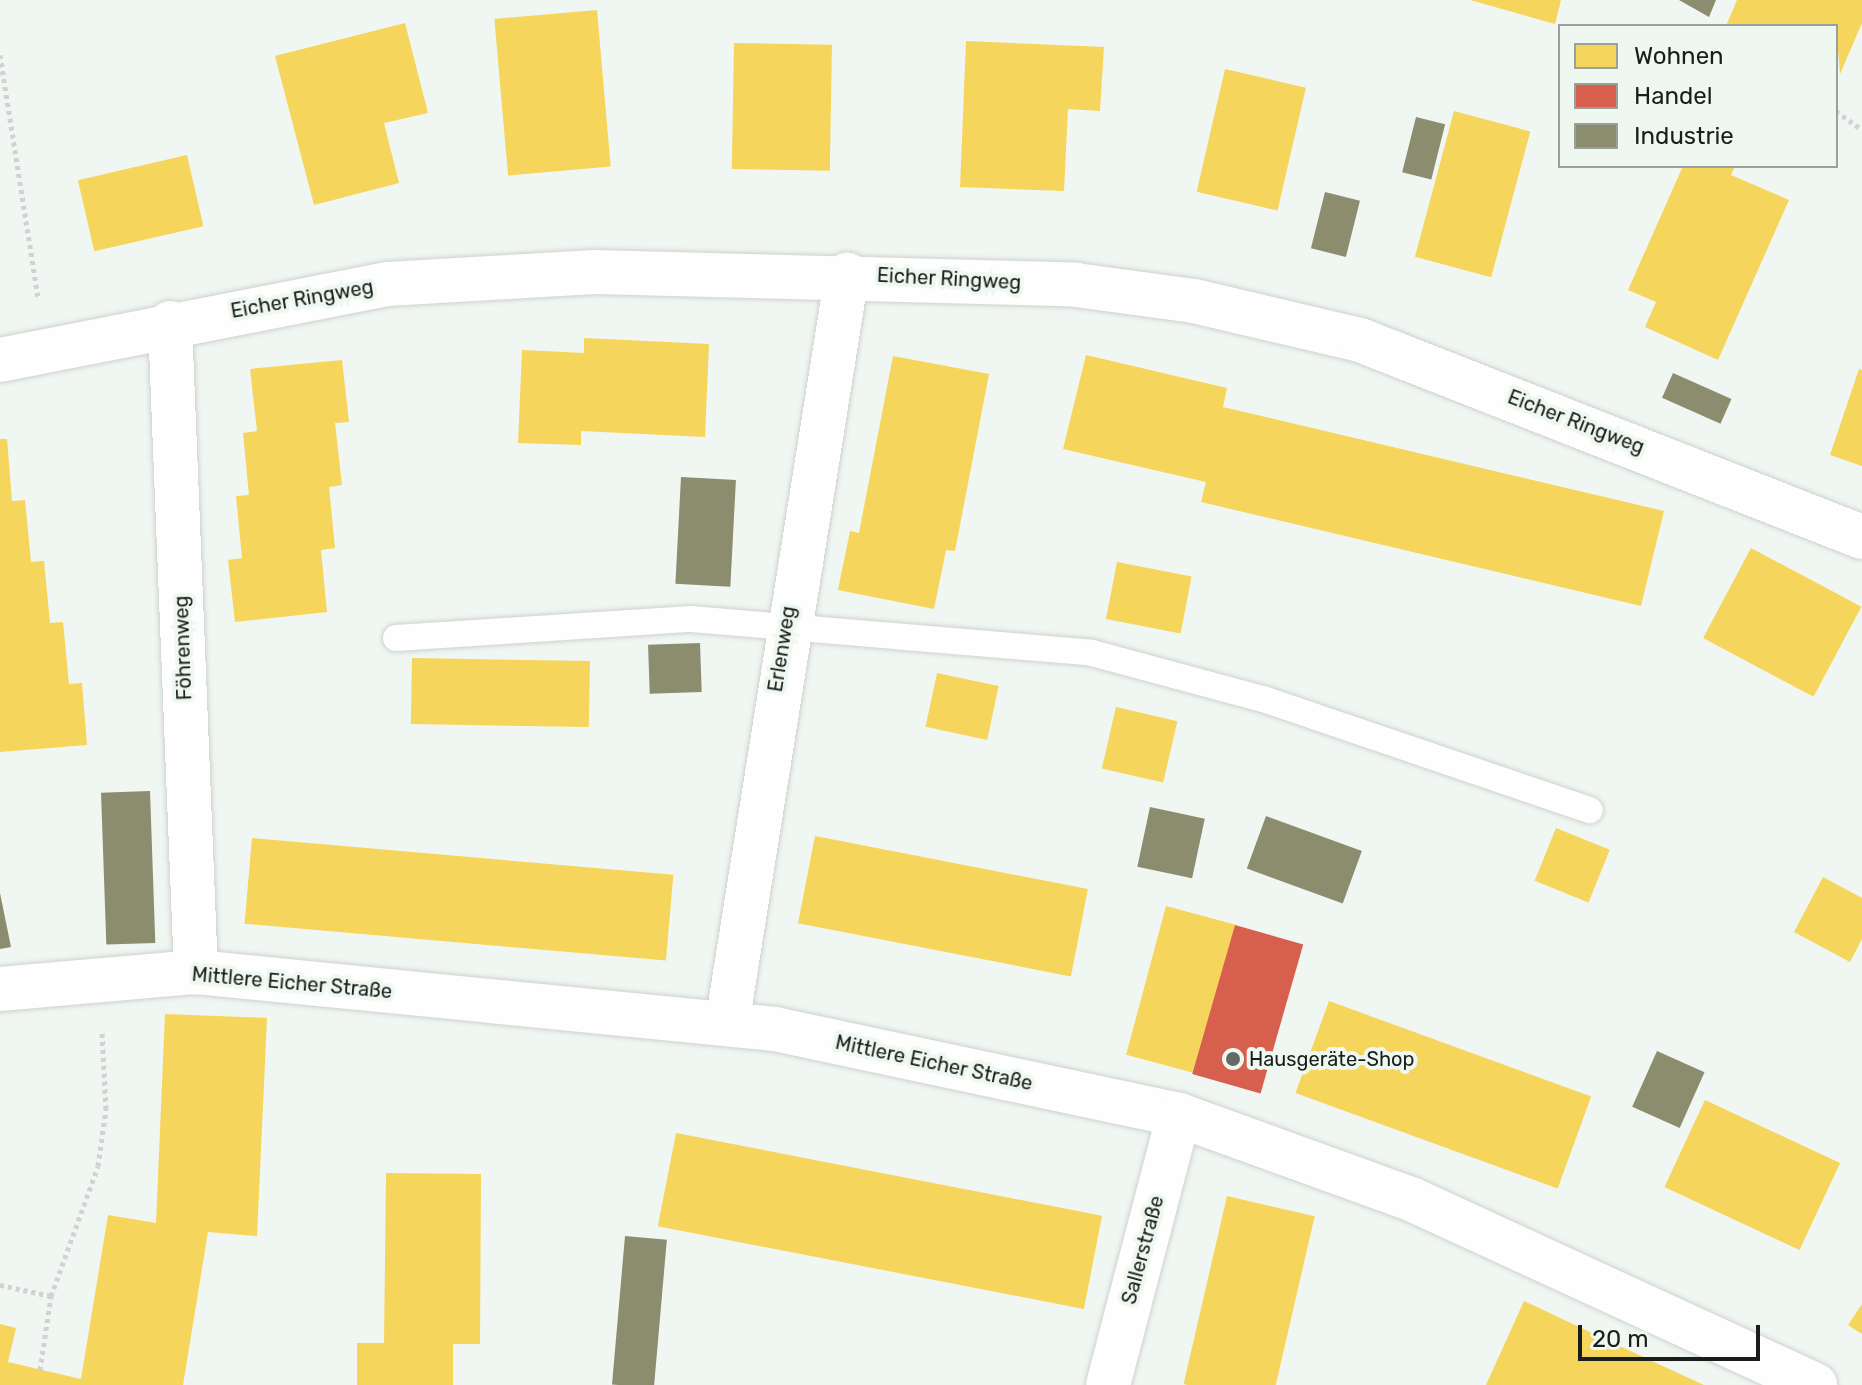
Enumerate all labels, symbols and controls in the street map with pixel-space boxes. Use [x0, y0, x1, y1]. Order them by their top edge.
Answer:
legend [1558, 24, 1838, 168]
text: Wohnen [1634, 42, 1724, 70]
text: Handel [1634, 82, 1712, 110]
text: Industrie [1634, 122, 1734, 150]
street label: Eicher Ringweg [876, 263, 1022, 295]
street label: Eicher Ringweg [229, 275, 375, 323]
street label: Eicher Ringweg [1504, 385, 1648, 459]
street label: Föhrenweg [169, 595, 197, 701]
street label: Erlenweg [763, 604, 801, 694]
street label: Mittlere Eicher Straße [191, 962, 393, 1004]
street label: Mittlere Eicher Straße [833, 1030, 1035, 1096]
place label: Hausgeräte-Shop [1249, 1047, 1414, 1071]
marker: Hausgeräte-Shop [1224, 1050, 1242, 1068]
street label: Sallerstraße [1117, 1193, 1169, 1307]
scale bar [1582, 1309, 1764, 1359]
text: 20 m [1592, 1325, 1649, 1353]

